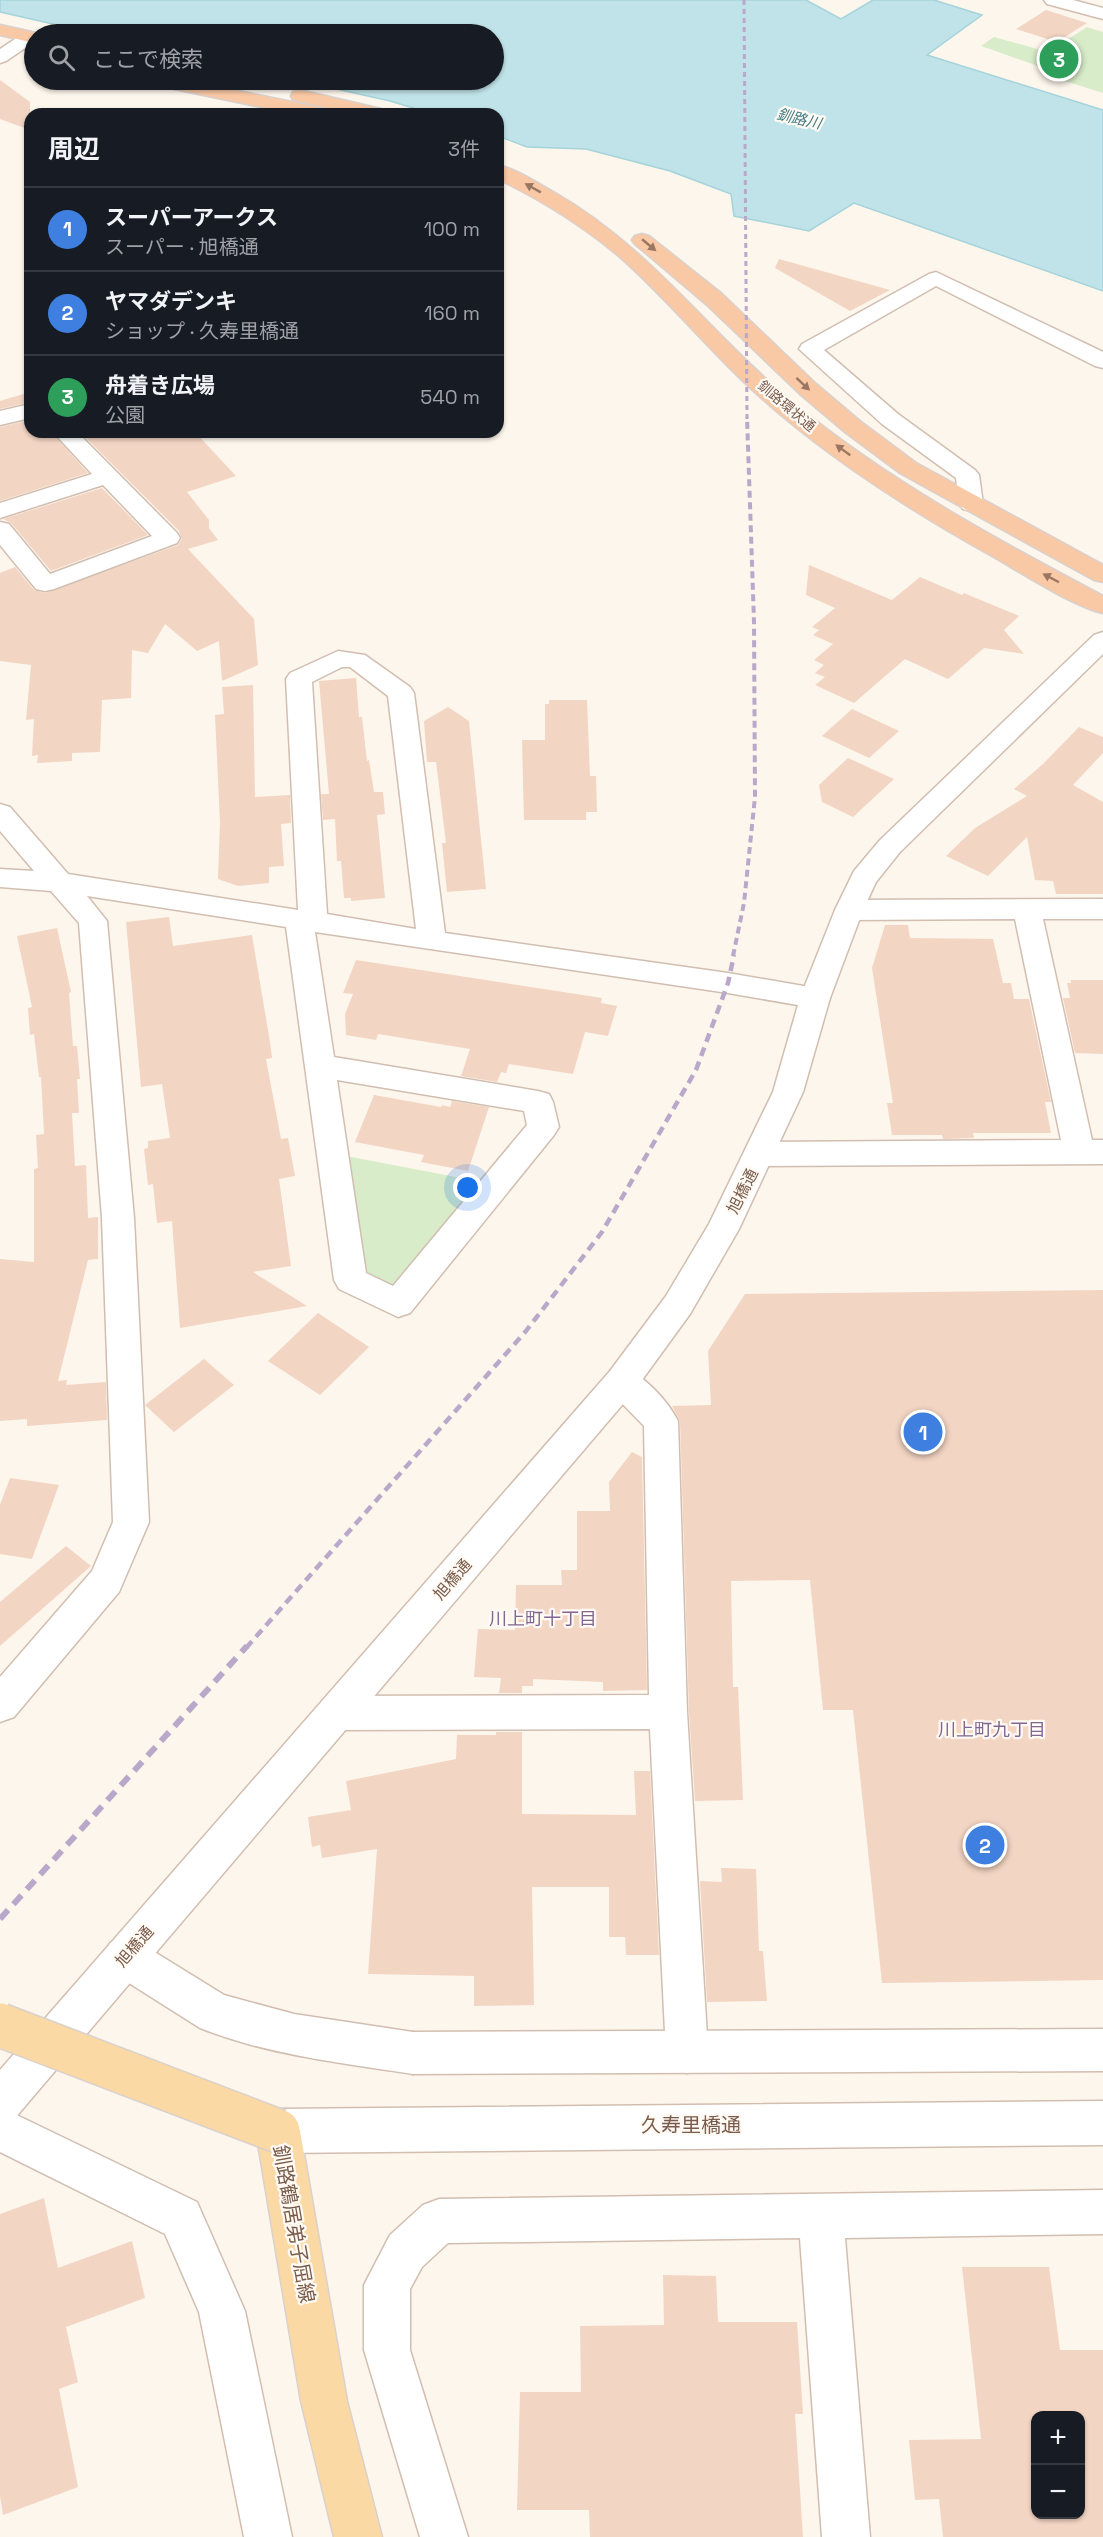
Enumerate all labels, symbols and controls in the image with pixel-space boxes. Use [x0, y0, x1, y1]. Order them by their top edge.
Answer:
search box [24, 24, 504, 90]
pin: 3 [1040, 36, 1078, 82]
icon: search [45, 41, 78, 74]
text: ここで検索 [93, 45, 203, 73]
water label: 釧路川 [775, 104, 825, 133]
text: 周辺 [48, 132, 100, 166]
text: 3件 [448, 136, 480, 162]
one-way arrow [524, 183, 541, 193]
text: スーパーアークス [105, 203, 278, 231]
text: 1 [63, 216, 72, 242]
text: 100 m [424, 216, 480, 242]
text: スーパー · 旭橋通 [105, 234, 259, 260]
one-way arrow [641, 239, 657, 252]
text: ヤマダデンキ [105, 287, 237, 315]
text: 2 [62, 300, 73, 326]
text: 160 m [424, 300, 480, 326]
text: ショップ · 久寿里橋通 [105, 318, 299, 344]
text: 舟着き広場 [105, 371, 215, 399]
street label: 釧路環状通 [754, 377, 820, 435]
one-way arrow [796, 377, 810, 391]
text: 3 [61, 384, 74, 410]
text: 540 m [420, 384, 480, 410]
text: 公園 [105, 402, 145, 428]
one-way arrow [835, 444, 851, 456]
one-way arrow [1043, 573, 1060, 583]
street label: 旭橋通 [722, 1165, 763, 1217]
your location [453, 1173, 482, 1202]
pin: 1 [904, 1410, 942, 1454]
street label: 旭橋通 [429, 1554, 476, 1604]
district label: 川上町十丁目 [489, 1607, 597, 1630]
district label: 川上町九丁目 [938, 1718, 1046, 1741]
pin: 2 [966, 1822, 1004, 1868]
street label: 旭橋通 [111, 1921, 158, 1971]
street label: 久寿里橋通 [641, 2112, 741, 2138]
street label: 釧路鶴居弟子屈線 [267, 2143, 321, 2305]
map controls [1031, 2411, 1085, 2519]
button: + [1031, 2411, 1085, 2465]
button: − [1031, 2465, 1085, 2519]

